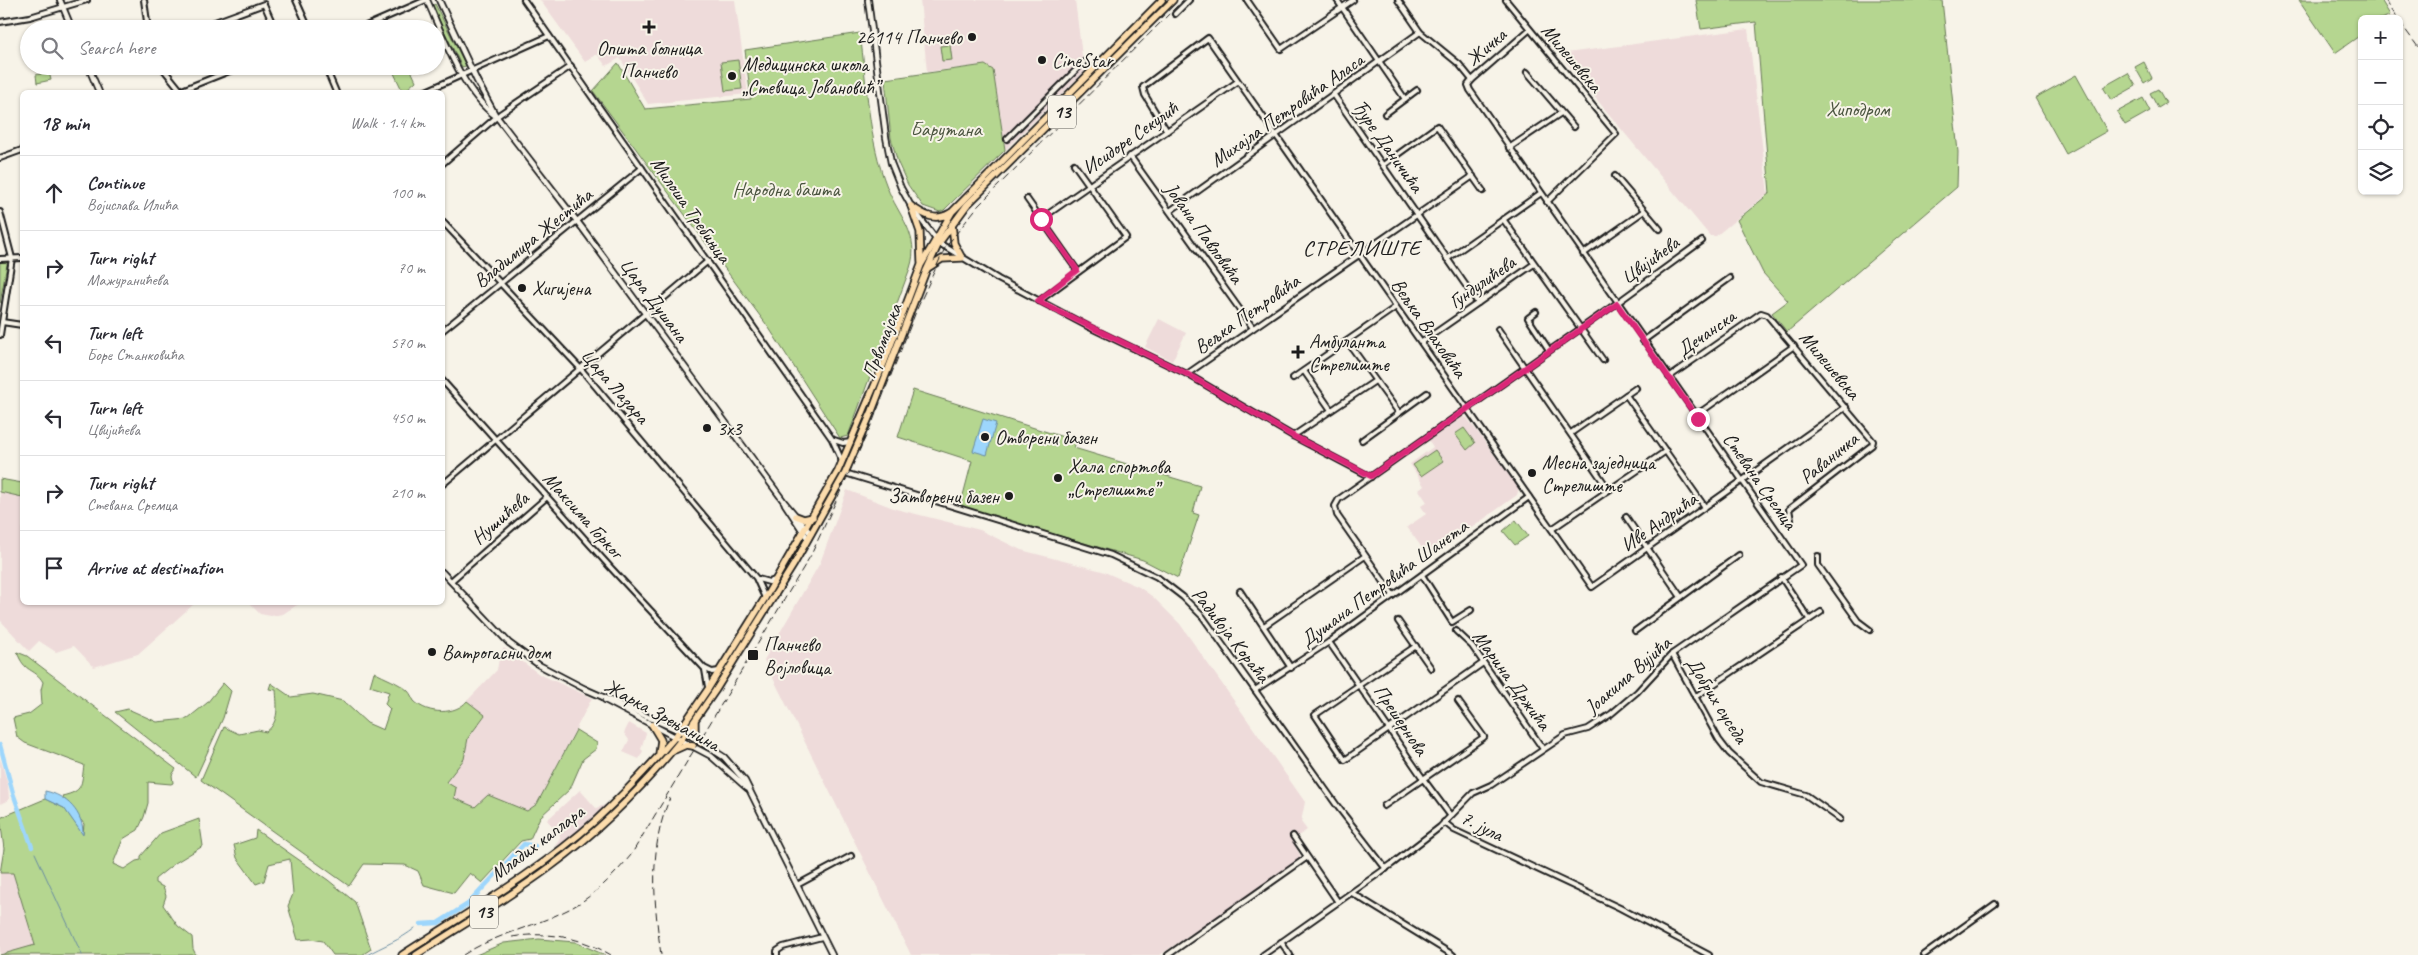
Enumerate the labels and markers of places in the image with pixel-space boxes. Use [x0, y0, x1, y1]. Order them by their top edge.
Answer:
marker: Општа болница Панчево [642, 20, 656, 34]
place label: 26114 Панчево [856, 25, 963, 50]
marker: 26114 Панчево [966, 31, 978, 43]
place label: Општа болница Панчево [597, 36, 702, 84]
place label: CineStar [1052, 48, 1114, 73]
place label: Медицинска школа „Стевица Јовановић” [742, 52, 884, 100]
marker: CineStar [1036, 54, 1048, 66]
marker: Медицинска школа „Стевица Јовановић” [726, 70, 738, 82]
place label: Хигијена [532, 276, 593, 301]
marker: Хигијена [516, 282, 528, 294]
place label: Амбуланта Стрелиште [1309, 329, 1390, 377]
marker: Амбуланта Стрелиште [1291, 345, 1305, 359]
place label: 3x3 [717, 416, 744, 441]
marker: 3x3 [701, 422, 713, 434]
place label: Отворени базен [995, 425, 1099, 450]
marker: Отворени базен [979, 431, 991, 443]
place label: Месна заједница Стрелиште [1542, 450, 1657, 498]
place label: Хала спортова „Стрелиште” [1068, 454, 1172, 502]
marker: Месна заједница Стрелиште [1526, 467, 1538, 479]
marker: Хала спортова „Стрелиште” [1052, 472, 1064, 484]
place label: Затворени базен [888, 484, 1001, 509]
marker: Затворени базен [1003, 490, 1015, 502]
place label: Панчево Војловица [764, 632, 832, 680]
place label: Ватрогасни дом [442, 640, 552, 665]
marker: Ватрогасни дом [426, 646, 438, 658]
marker: Панчево Војловица [746, 648, 760, 662]

